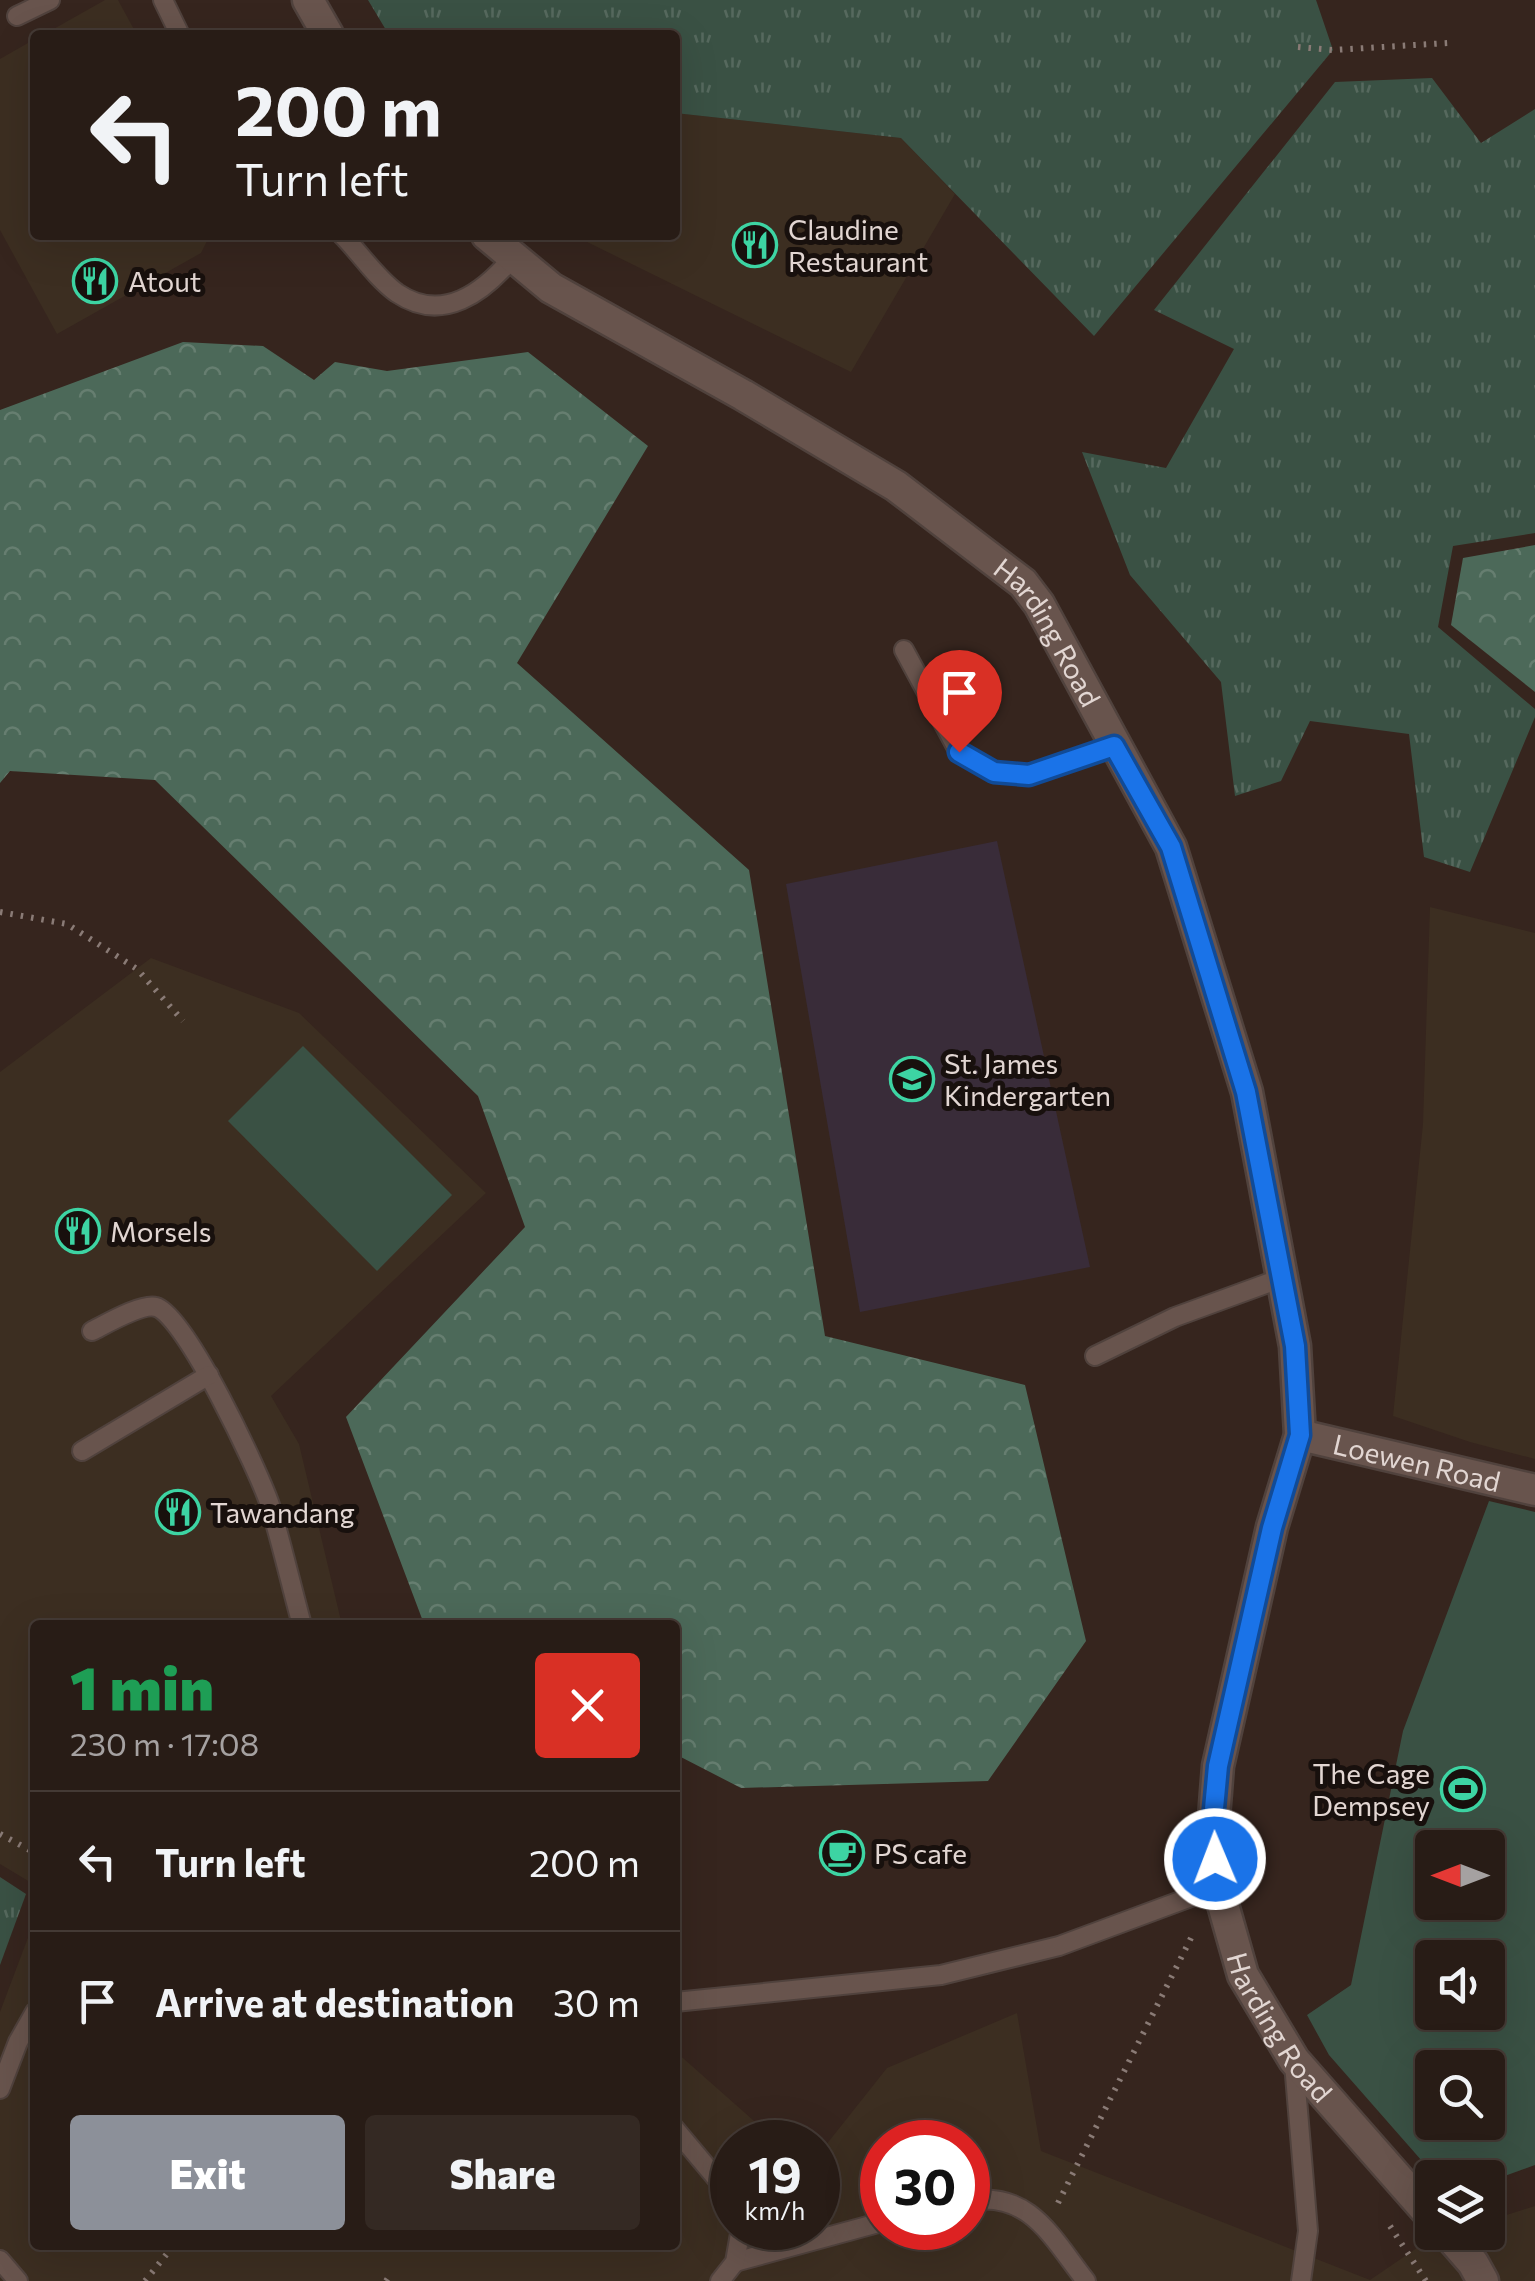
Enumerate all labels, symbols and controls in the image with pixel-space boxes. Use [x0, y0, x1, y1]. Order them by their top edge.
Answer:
text: 200 m [235, 65, 442, 150]
icon: left [70, 70, 200, 200]
text: Turn left [235, 150, 409, 205]
place label: Claudine Restaurant [788, 212, 928, 278]
restaurant icon: Claudine Restaurant [732, 222, 778, 268]
restaurant icon: Atout [72, 258, 118, 304]
place label: Atout [128, 264, 201, 298]
street label: Harding Road [988, 550, 1108, 712]
pin [917, 650, 1002, 753]
icon: arrive [932, 665, 987, 720]
place label: St. James Kindergarten [944, 1046, 1111, 1112]
school or university icon: St. James Kindergarten [889, 1056, 935, 1102]
restaurant icon: Morsels [55, 1208, 101, 1254]
place label: Morsels [110, 1214, 212, 1248]
street label: Loewen Road [1330, 1426, 1504, 1498]
restaurant icon: Tawandang [155, 1489, 201, 1535]
place label: Tawandang [210, 1495, 355, 1529]
text: 1 min [70, 1649, 214, 1722]
button: close [535, 1653, 640, 1758]
text: 230 m · 17:08 [70, 1723, 259, 1763]
place label: The Cage Dempsey [1312, 1756, 1430, 1822]
sports icon: The Cage Dempsey [1440, 1766, 1486, 1812]
position arrow [1163, 1807, 1267, 1911]
cafe icon: PS cafe [819, 1830, 865, 1876]
north arrow [1415, 1830, 1505, 1920]
map controls [1415, 1830, 1505, 2250]
icon: left [70, 1834, 125, 1889]
place label: PS cafe [874, 1836, 967, 1870]
text: Turn left [155, 1838, 306, 1885]
text: 200 m [529, 1838, 640, 1885]
button: sound [1415, 1940, 1505, 2030]
street label: Harding Road [1220, 1948, 1340, 2109]
icon: arrive [70, 1974, 125, 2029]
text: Arrive at destination [155, 1978, 514, 2025]
text: 30 m [553, 1978, 640, 2025]
button: search [1415, 2050, 1505, 2140]
button: Exit [70, 2115, 345, 2230]
button: Share [365, 2115, 640, 2230]
speed limit sign: 30 [860, 2120, 990, 2250]
text: 19 [748, 2142, 802, 2203]
button: layers [1415, 2160, 1505, 2250]
text: km/h [745, 2195, 805, 2225]

